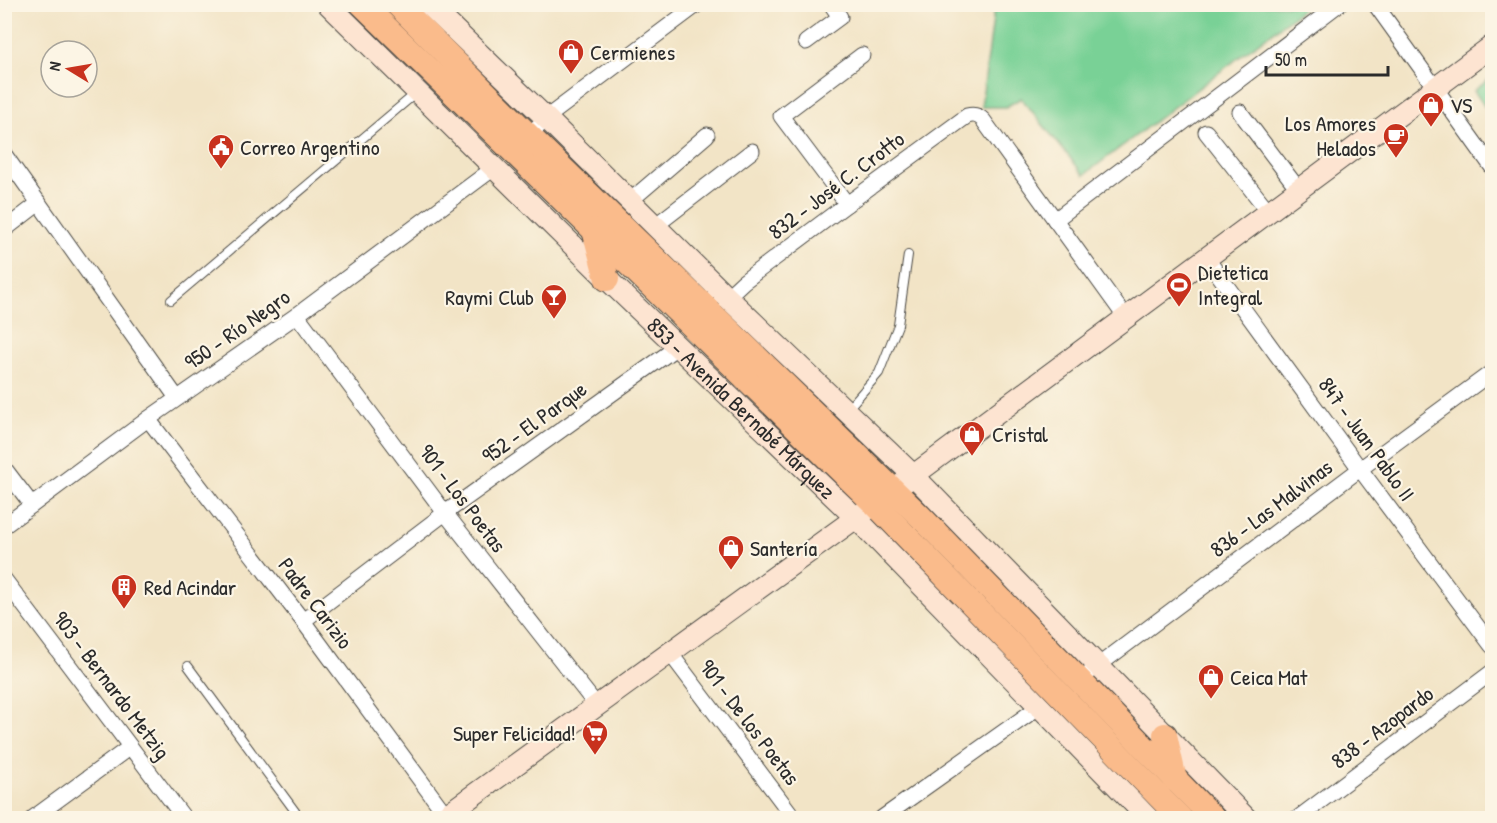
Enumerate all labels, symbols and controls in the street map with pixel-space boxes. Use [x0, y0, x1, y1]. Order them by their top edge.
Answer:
shop icon: Cermienes [556, 37, 586, 75]
place label: Cermienes [590, 37, 675, 67]
north arrow [39, 39, 99, 99]
scale bar [1266, 39, 1388, 77]
text: 50 m [1275, 47, 1307, 72]
text: N [43, 59, 66, 72]
shop icon: VS [1416, 90, 1446, 128]
place label: VS [1450, 90, 1472, 120]
place label: Los Amores Helados [1285, 108, 1376, 163]
cafe icon: Los Amores Helados [1381, 121, 1411, 159]
street label: 832 - José C. Crotto [762, 124, 910, 246]
public building icon: Correo Argentino [206, 132, 236, 170]
place label: Correo Argentino [240, 132, 380, 162]
place label: Dietetica Integral [1198, 257, 1268, 312]
sports icon: Dietetica Integral [1164, 270, 1194, 308]
street label: 950 - Río Negro [178, 281, 296, 376]
place label: Raymi Club [445, 282, 534, 312]
bar icon: Raymi Club [539, 282, 569, 320]
street label: 853 - Avenida Bernabé Márquez [641, 310, 842, 506]
street label: 847 - Juan Pablo II [1312, 371, 1422, 507]
street label: 952 - El Parque [476, 374, 593, 470]
shop icon: Cristal [957, 419, 987, 457]
place label: Cristal [992, 419, 1048, 449]
street label: 901 - Los Poetas [412, 438, 514, 558]
street label: 836 - Las Malvinas [1204, 452, 1338, 564]
shop icon: Santería [716, 533, 746, 571]
place label: Santería [750, 533, 817, 563]
street label: Padre Carizio [272, 551, 360, 655]
building icon: Red Acindar [109, 572, 139, 610]
place label: Red Acindar [144, 572, 237, 602]
street label: 903 - Bernardo Metzig [46, 605, 178, 765]
street label: 901 - De los Poetas [693, 653, 807, 791]
shop icon: Ceica Mat [1196, 662, 1226, 700]
place label: Ceica Mat [1230, 662, 1308, 692]
street label: 838 - Azopardo [1325, 679, 1439, 775]
place label: Super Felicidad! [453, 718, 576, 748]
supermarket icon: Super Felicidad! [580, 718, 610, 756]

